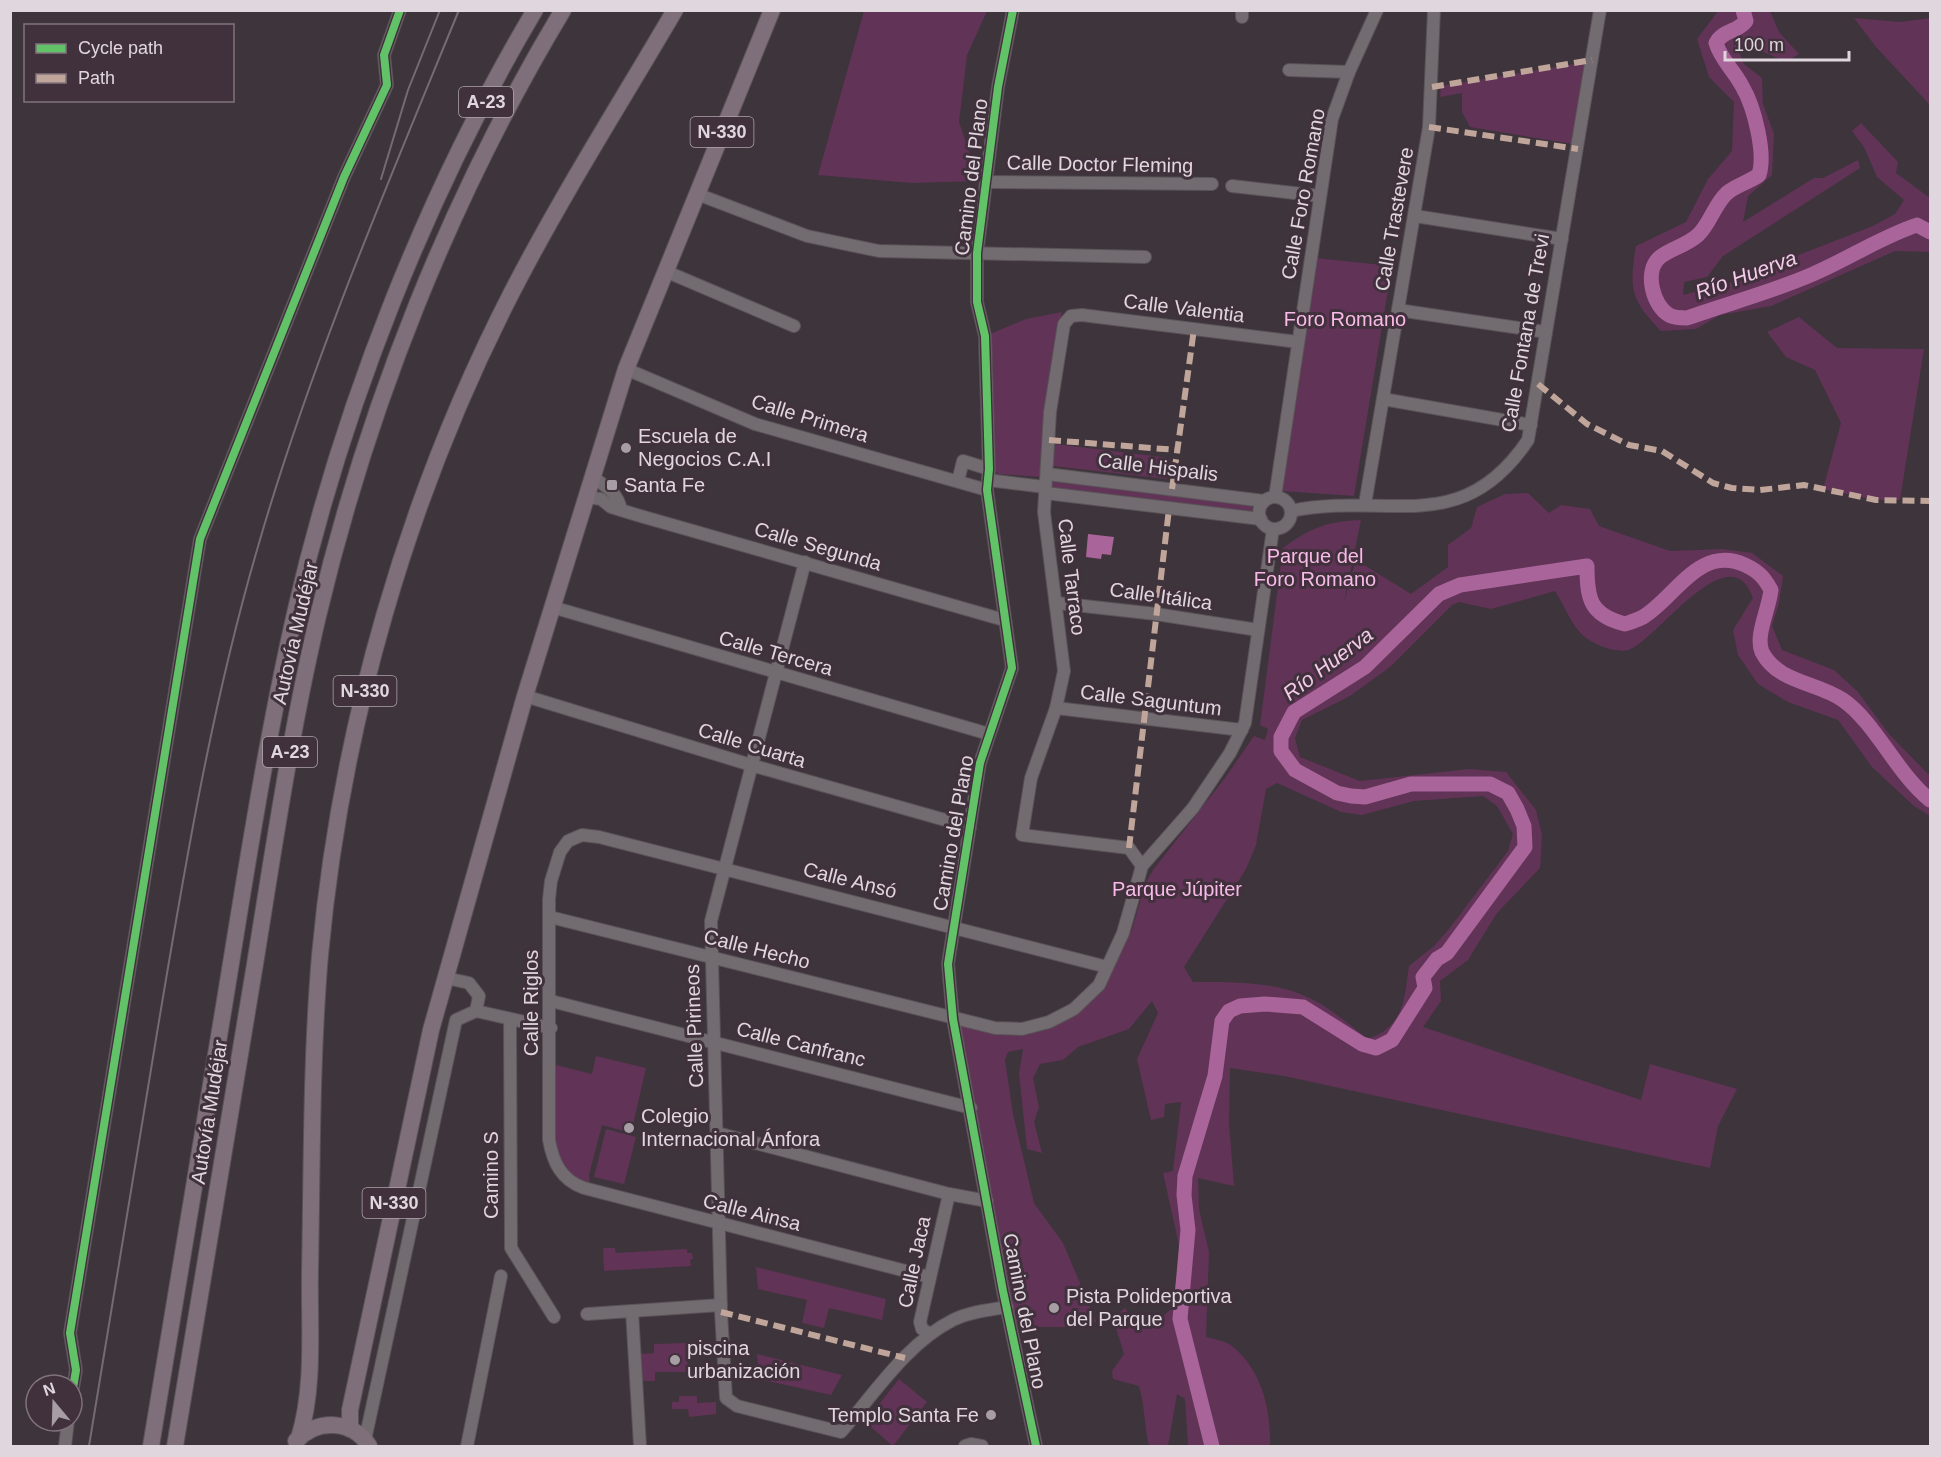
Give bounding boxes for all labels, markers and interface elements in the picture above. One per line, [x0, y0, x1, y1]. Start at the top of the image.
legend [24, 24, 234, 102]
scale bar [1725, 24, 1850, 62]
text: 100 m [1734, 35, 1784, 55]
text: Cycle path [78, 38, 163, 58]
text: Path [78, 68, 115, 88]
road number: A-23 [459, 87, 513, 117]
street label: Camino del Plano [950, 97, 992, 257]
street label: Calle Foro Romano [1277, 107, 1329, 281]
road number: N-330 [690, 117, 754, 147]
street label: Calle Trastevere [1371, 145, 1417, 293]
street label: Calle Doctor Fleming [1006, 151, 1194, 177]
street label: Calle Fontana de Trevi [1497, 232, 1553, 434]
water label: Río Huerva [1692, 246, 1800, 304]
street label: Calle Valentia [1122, 290, 1247, 326]
park label: Foro Romano [1284, 308, 1406, 330]
street label: Calle Primera [749, 390, 872, 446]
place label: Escuela de Negocios C.A.I [638, 425, 771, 470]
marker: Escuela de Negocios C.A.I [619, 441, 633, 455]
street label: Calle Hispalis [1097, 449, 1219, 485]
place label: Santa Fe [624, 474, 705, 496]
marker: Santa Fe [605, 478, 619, 492]
street label: Calle Segunda [752, 517, 885, 575]
street label: Calle Tarraco [1054, 517, 1090, 637]
park label: Parque del Foro Romano [1254, 545, 1376, 590]
street label: Autovía Mudéjar [268, 559, 322, 706]
street label: Calle Itálica [1108, 578, 1215, 614]
water label: Río Huerva [1278, 622, 1377, 705]
street label: Calle Tercera [717, 626, 836, 680]
road number: N-330 [334, 676, 397, 706]
street label: Calle Saguntum [1079, 680, 1223, 720]
street label: Calle Cuarta [696, 718, 809, 772]
road number: A-23 [263, 737, 317, 767]
street label: Camino del Plano [928, 753, 978, 913]
street label: Calle Ansó [801, 858, 899, 902]
park label: Parque Júpiter [1112, 878, 1242, 900]
street label: Calle Hecho [701, 925, 813, 973]
street label: Calle Riglos [520, 950, 542, 1056]
street label: Calle Pirineos [681, 964, 707, 1088]
street label: Calle Canfranc [734, 1017, 868, 1071]
street label: Autovía Mudéjar [187, 1038, 231, 1186]
place label: Colegio Internacional Ánfora [641, 1105, 821, 1150]
marker: Colegio Internacional Ánfora [622, 1121, 636, 1135]
street label: Camino S [480, 1131, 502, 1219]
road number: N-330 [362, 1188, 426, 1218]
street label: Calle Ainsa [701, 1189, 804, 1235]
street label: Calle Jaca [894, 1213, 935, 1310]
street label: Camino del Plano [999, 1231, 1051, 1391]
place label: Pista Polideportiva del Parque [1066, 1285, 1233, 1330]
marker: Pista Polideportiva del Parque [1047, 1301, 1061, 1315]
place label: piscina urbanización [687, 1337, 800, 1382]
marker: piscina urbanización [668, 1353, 682, 1367]
north arrow [24, 1373, 84, 1433]
text: N [41, 1379, 58, 1399]
place label: Templo Santa Fe [828, 1404, 979, 1426]
marker: Templo Santa Fe [984, 1408, 998, 1422]

